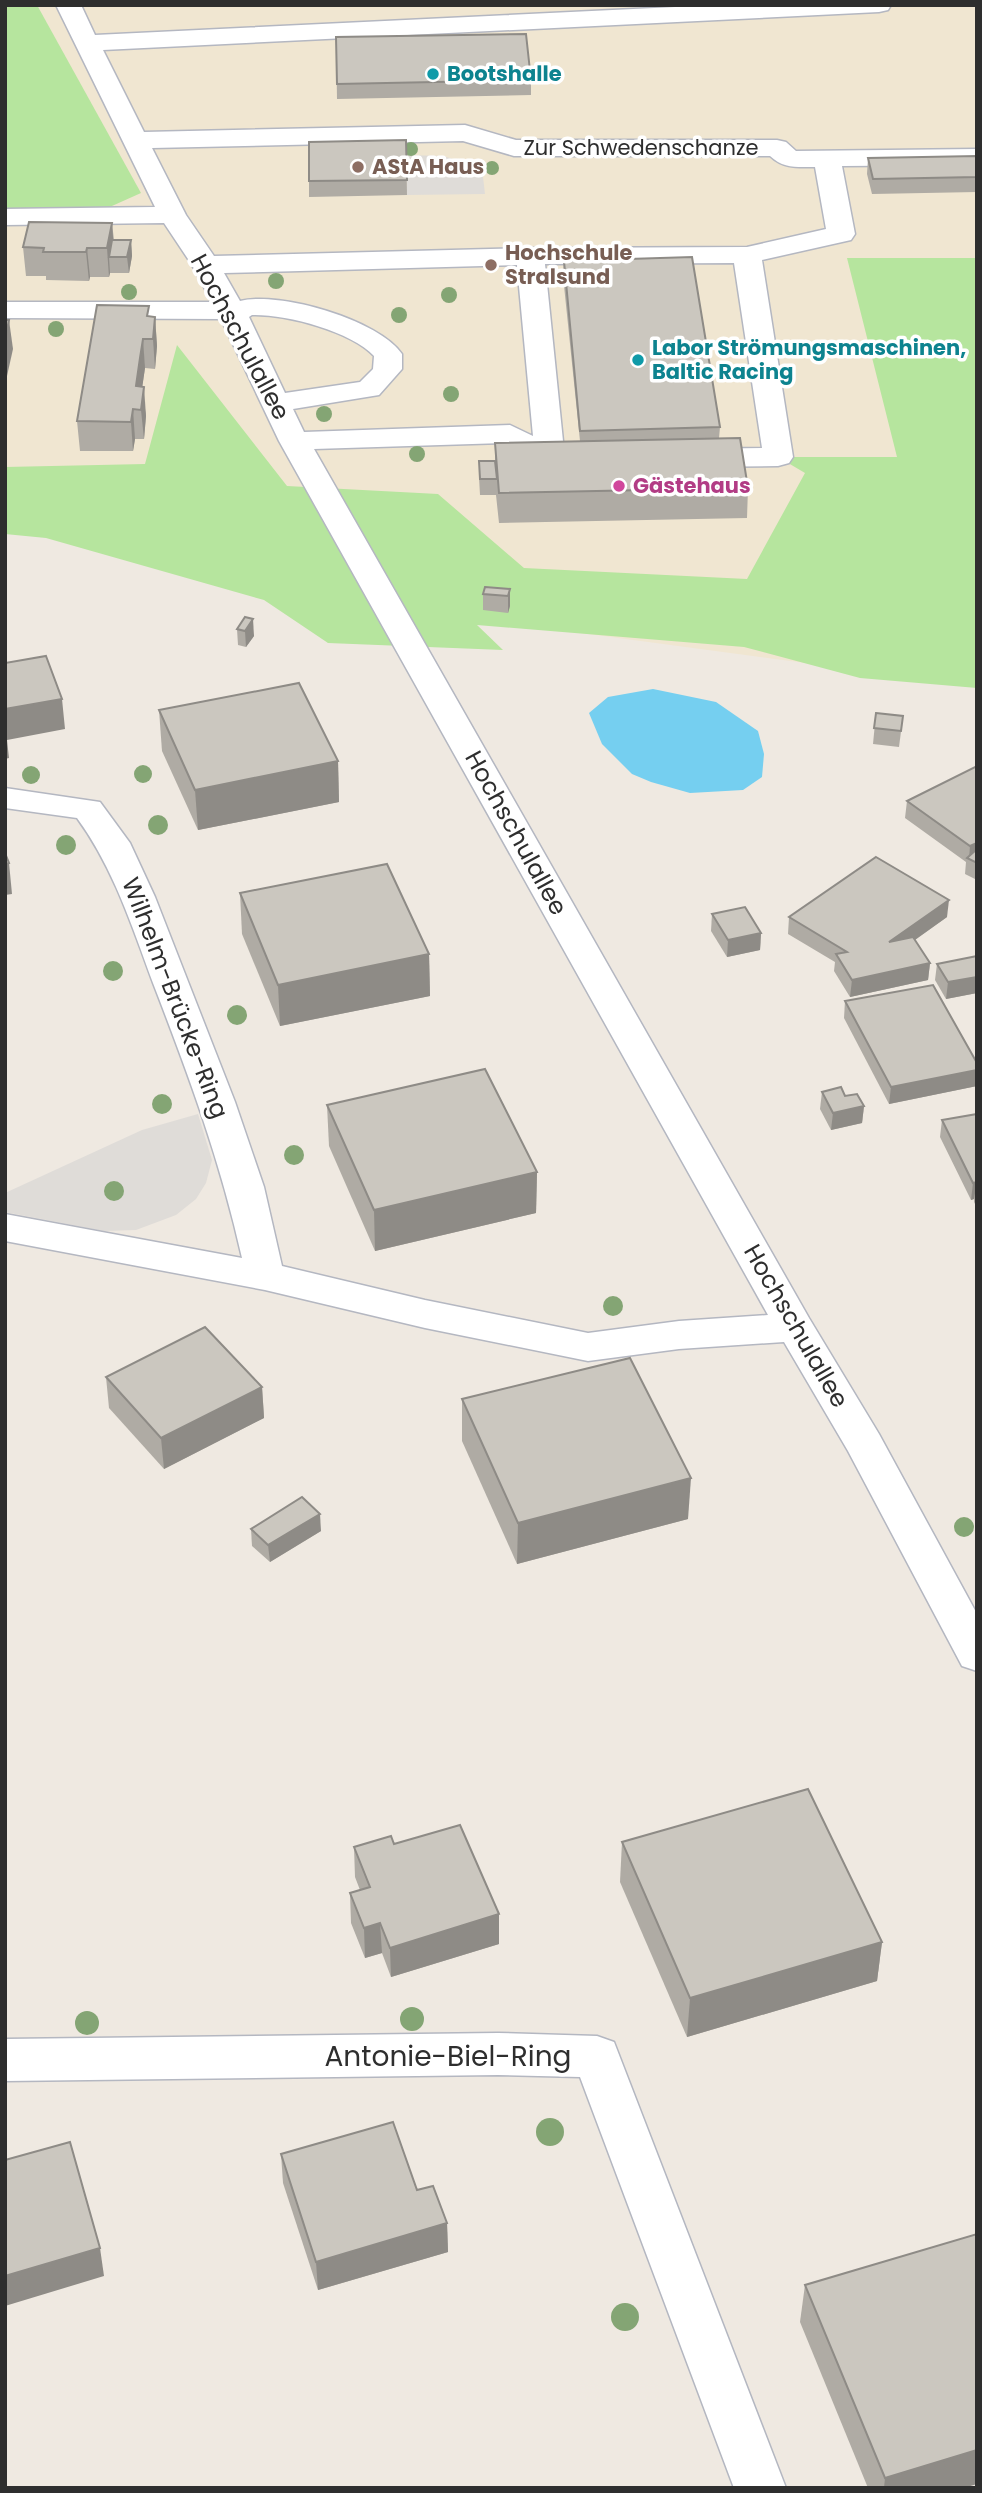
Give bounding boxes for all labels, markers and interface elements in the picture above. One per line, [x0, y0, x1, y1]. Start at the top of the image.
place label: Bootshalle [447, 59, 562, 88]
marker: Bootshalle [425, 66, 441, 82]
street label: Zur Schwedenschanze [523, 133, 759, 162]
place label: AStA Haus [372, 152, 484, 181]
marker: AStA Haus [350, 159, 366, 175]
place label: Hochschule Stralsund [505, 238, 633, 291]
street label: Hochschulallee [183, 248, 298, 425]
marker: Hochschule Stralsund [483, 257, 499, 273]
place label: Labor Strömungsmaschinen, Baltic Racing [652, 333, 966, 386]
marker: Labor Strömungsmaschinen, Baltic Racing [630, 352, 646, 368]
place label: Gästehaus [633, 471, 751, 500]
marker: Gästehaus [611, 478, 627, 494]
street label: Hochschulallee [458, 745, 575, 921]
street label: Wilhelm-Brücke-Ring [114, 873, 237, 1123]
street label: Hochschulallee [736, 1238, 857, 1413]
street label: Antonie-Biel-Ring [325, 2037, 572, 2076]

